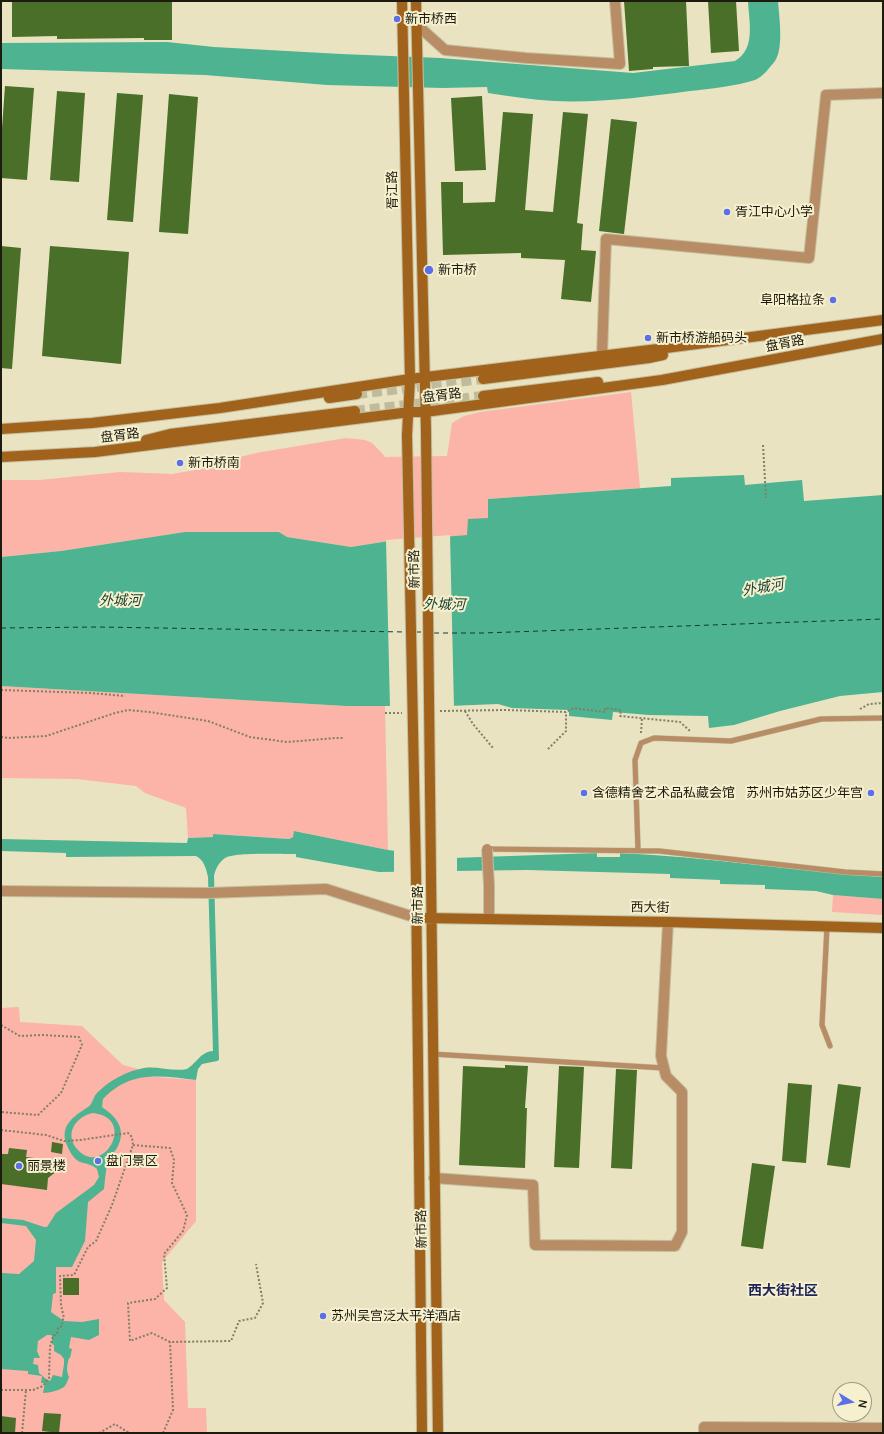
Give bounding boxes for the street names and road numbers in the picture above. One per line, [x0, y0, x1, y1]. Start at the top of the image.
street label: 胥江路 [385, 170, 401, 210]
street label: 盘胥路 [764, 333, 806, 355]
street label: 盘胥路 [422, 386, 462, 406]
street label: 盘胥路 [100, 426, 140, 446]
street label: 新市路 [407, 549, 423, 589]
street label: 新市路 [410, 886, 426, 924]
street label: 西大街 [630, 900, 670, 916]
street label: 新市路 [414, 1209, 430, 1249]

